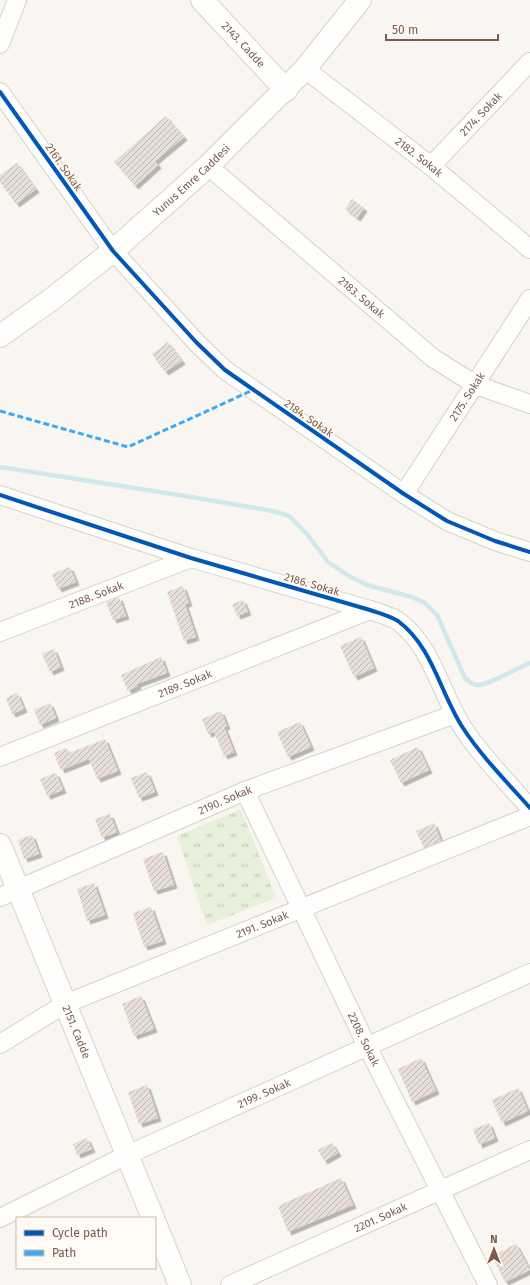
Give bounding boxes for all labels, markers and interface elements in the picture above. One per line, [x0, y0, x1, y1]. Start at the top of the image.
scale bar [386, 16, 498, 42]
street label: 2143. Cadde [219, 19, 268, 71]
text: 50 m [392, 23, 418, 37]
street label: 2174. Sokak [457, 89, 505, 139]
street label: 2182. Sokak [392, 135, 445, 180]
street label: 2161. Sokak [42, 141, 85, 194]
street label: Yunus Emre Caddesi [150, 142, 233, 219]
street label: 2183. Sokak [336, 274, 387, 321]
street label: 2175. Sokak [447, 370, 488, 424]
street label: 2184. Sokak [282, 397, 336, 440]
street label: 2186. Sokak [283, 570, 341, 599]
street label: 2188. Sokak [67, 579, 126, 612]
street label: 2189. Sokak [156, 667, 214, 700]
street label: 2190. Sokak [196, 783, 254, 817]
street label: 2191. Sokak [234, 908, 291, 941]
street label: 2151. Cadde [59, 1004, 93, 1061]
street label: 2208. Sokak [345, 1010, 382, 1069]
street label: 2199. Sokak [236, 1076, 293, 1111]
street label: 2201. Sokak [352, 1200, 409, 1235]
legend [16, 1217, 156, 1269]
text: Cycle path [52, 1226, 108, 1240]
north arrow [474, 1229, 514, 1269]
text: N [490, 1233, 498, 1246]
text: Path [52, 1246, 76, 1260]

